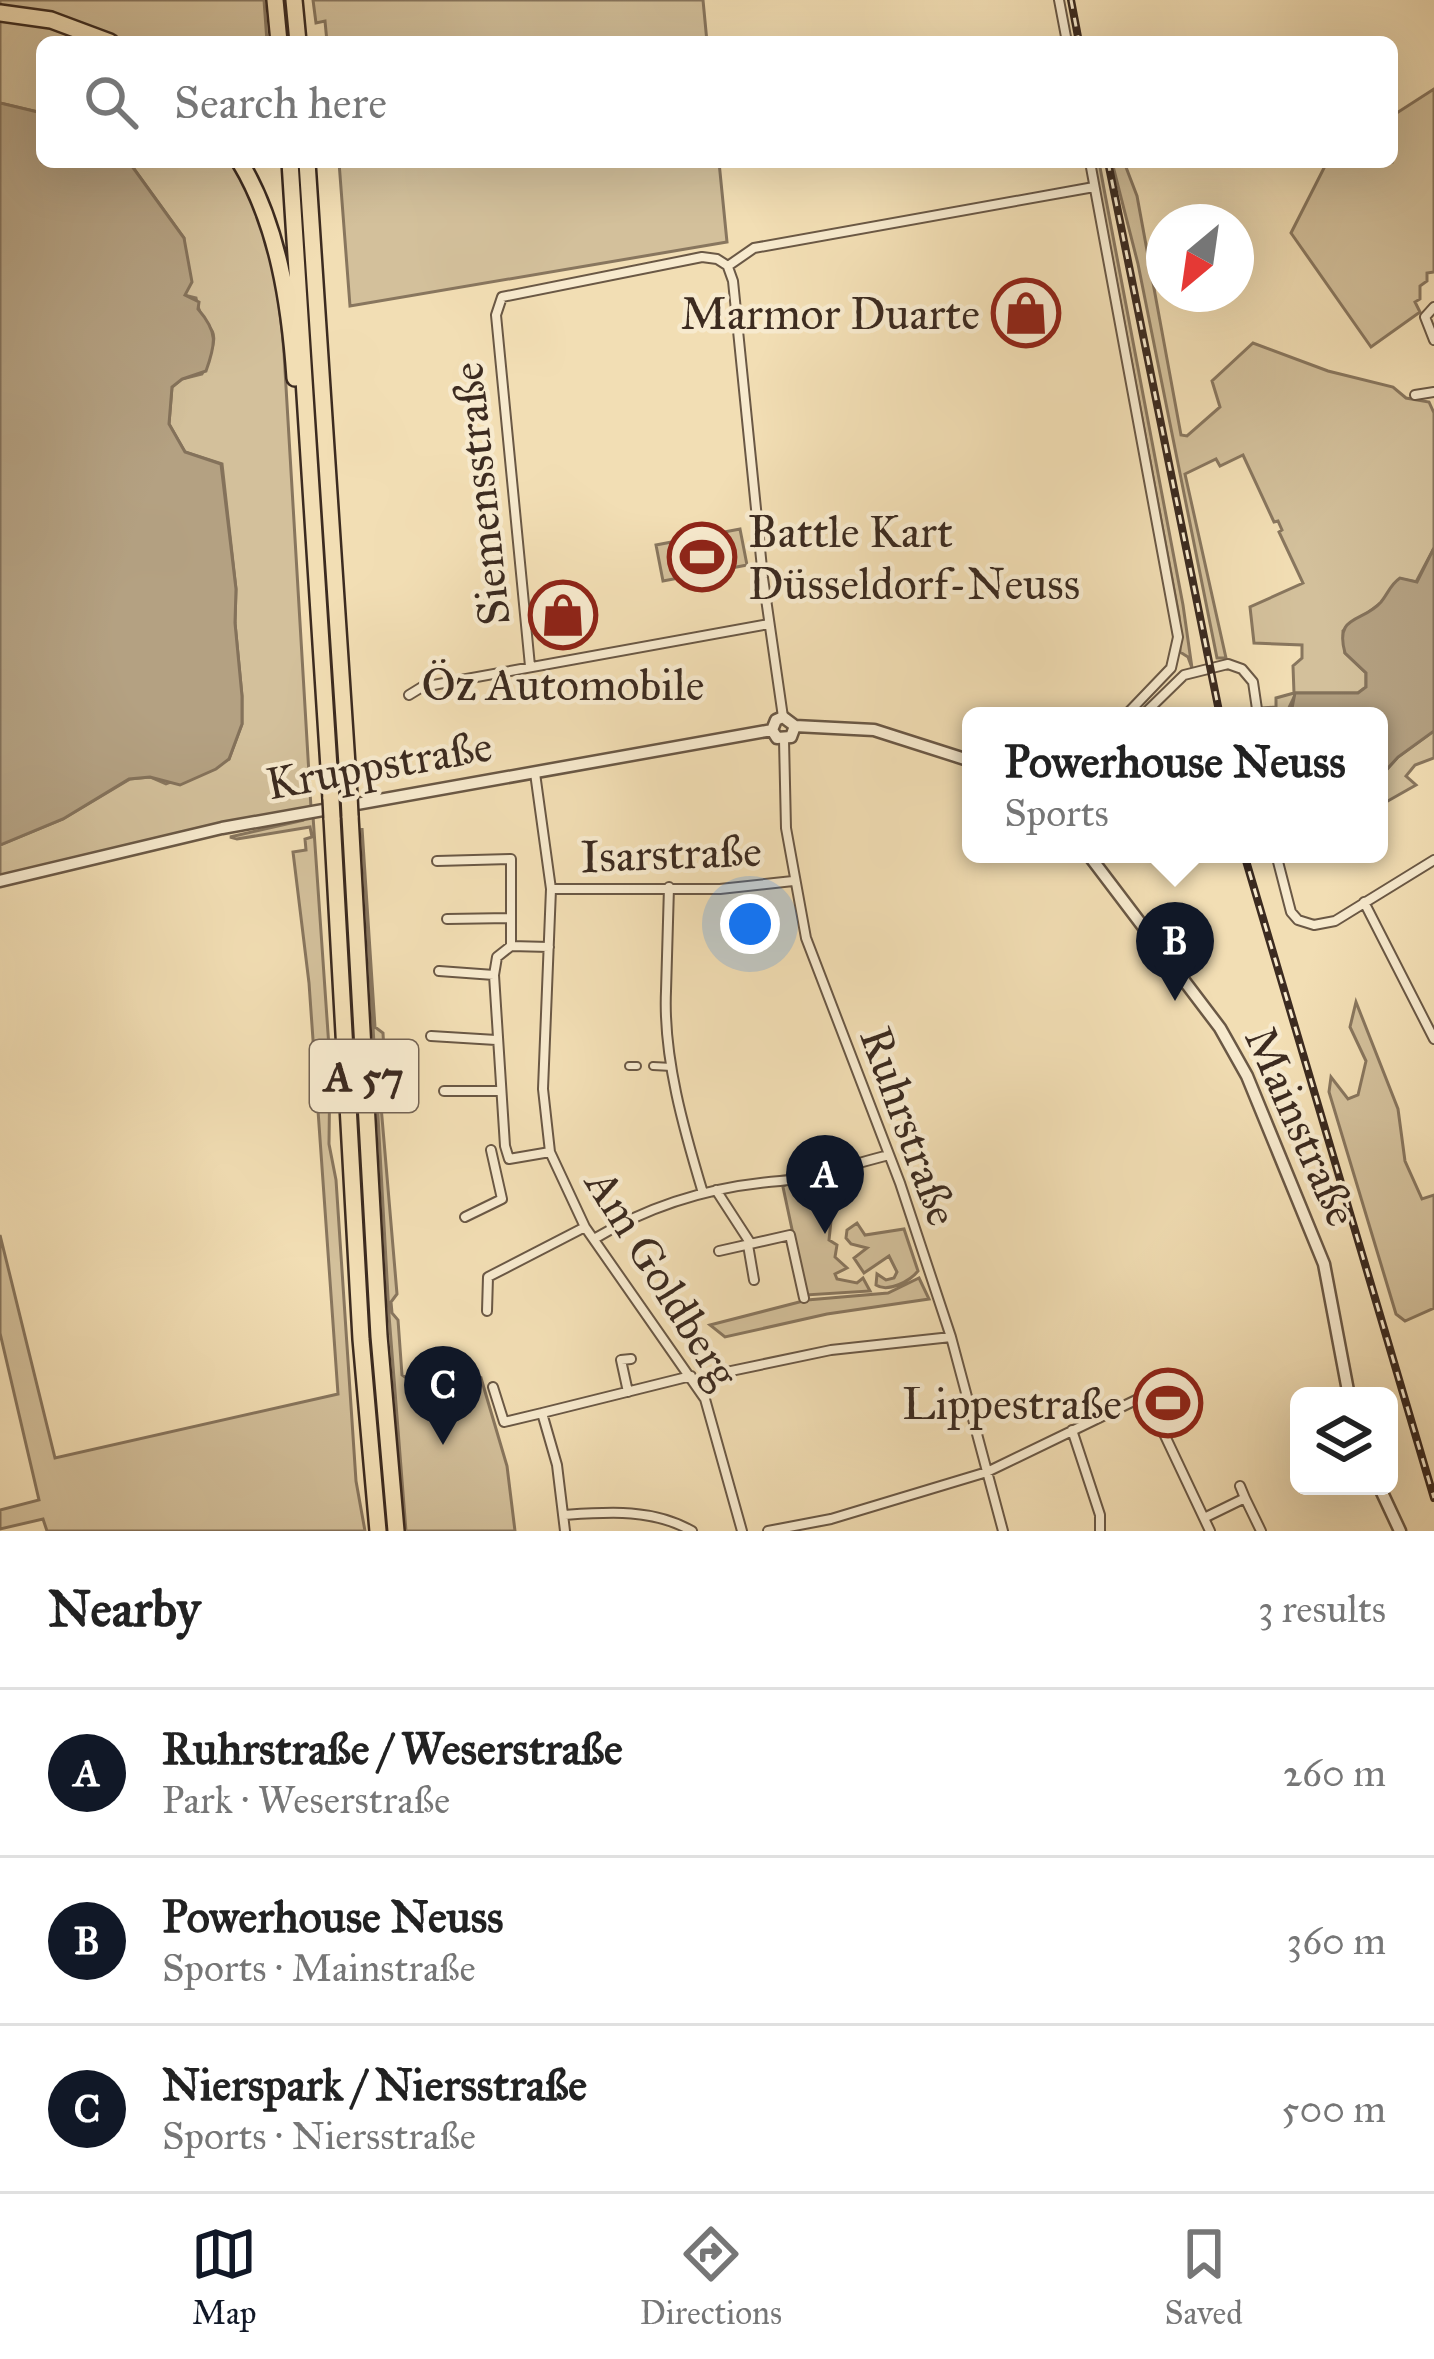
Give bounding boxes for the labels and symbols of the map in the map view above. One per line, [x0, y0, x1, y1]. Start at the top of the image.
north arrow [1146, 204, 1254, 312]
shop icon: Marmor Duarte [991, 278, 1061, 348]
place label: Marmor Duarte [681, 286, 980, 341]
street label: Siemensstraße [439, 360, 522, 628]
place label: Battle Kart Düsseldorf-Neuss [748, 504, 1080, 611]
sports icon: Battle Kart Düsseldorf-Neuss [667, 522, 737, 592]
shop icon: Öz Automobile [528, 580, 598, 650]
place label: Öz Automobile [422, 657, 704, 712]
street label: Kruppstraße [262, 718, 496, 811]
street label: Isarstraße [579, 823, 763, 884]
your location [720, 894, 780, 954]
pin: B [1136, 902, 1214, 1001]
street label: Mainstraße [1233, 1018, 1370, 1234]
street label: Ruhrstraße [848, 1019, 971, 1233]
road number: A 57 [310, 1040, 418, 1112]
pin: A [786, 1135, 864, 1234]
street label: Am Goldberg [573, 1157, 752, 1398]
pin: C [404, 1346, 482, 1445]
sports icon: Lippestraße [1133, 1368, 1203, 1438]
place label: Lippestraße [902, 1376, 1122, 1431]

